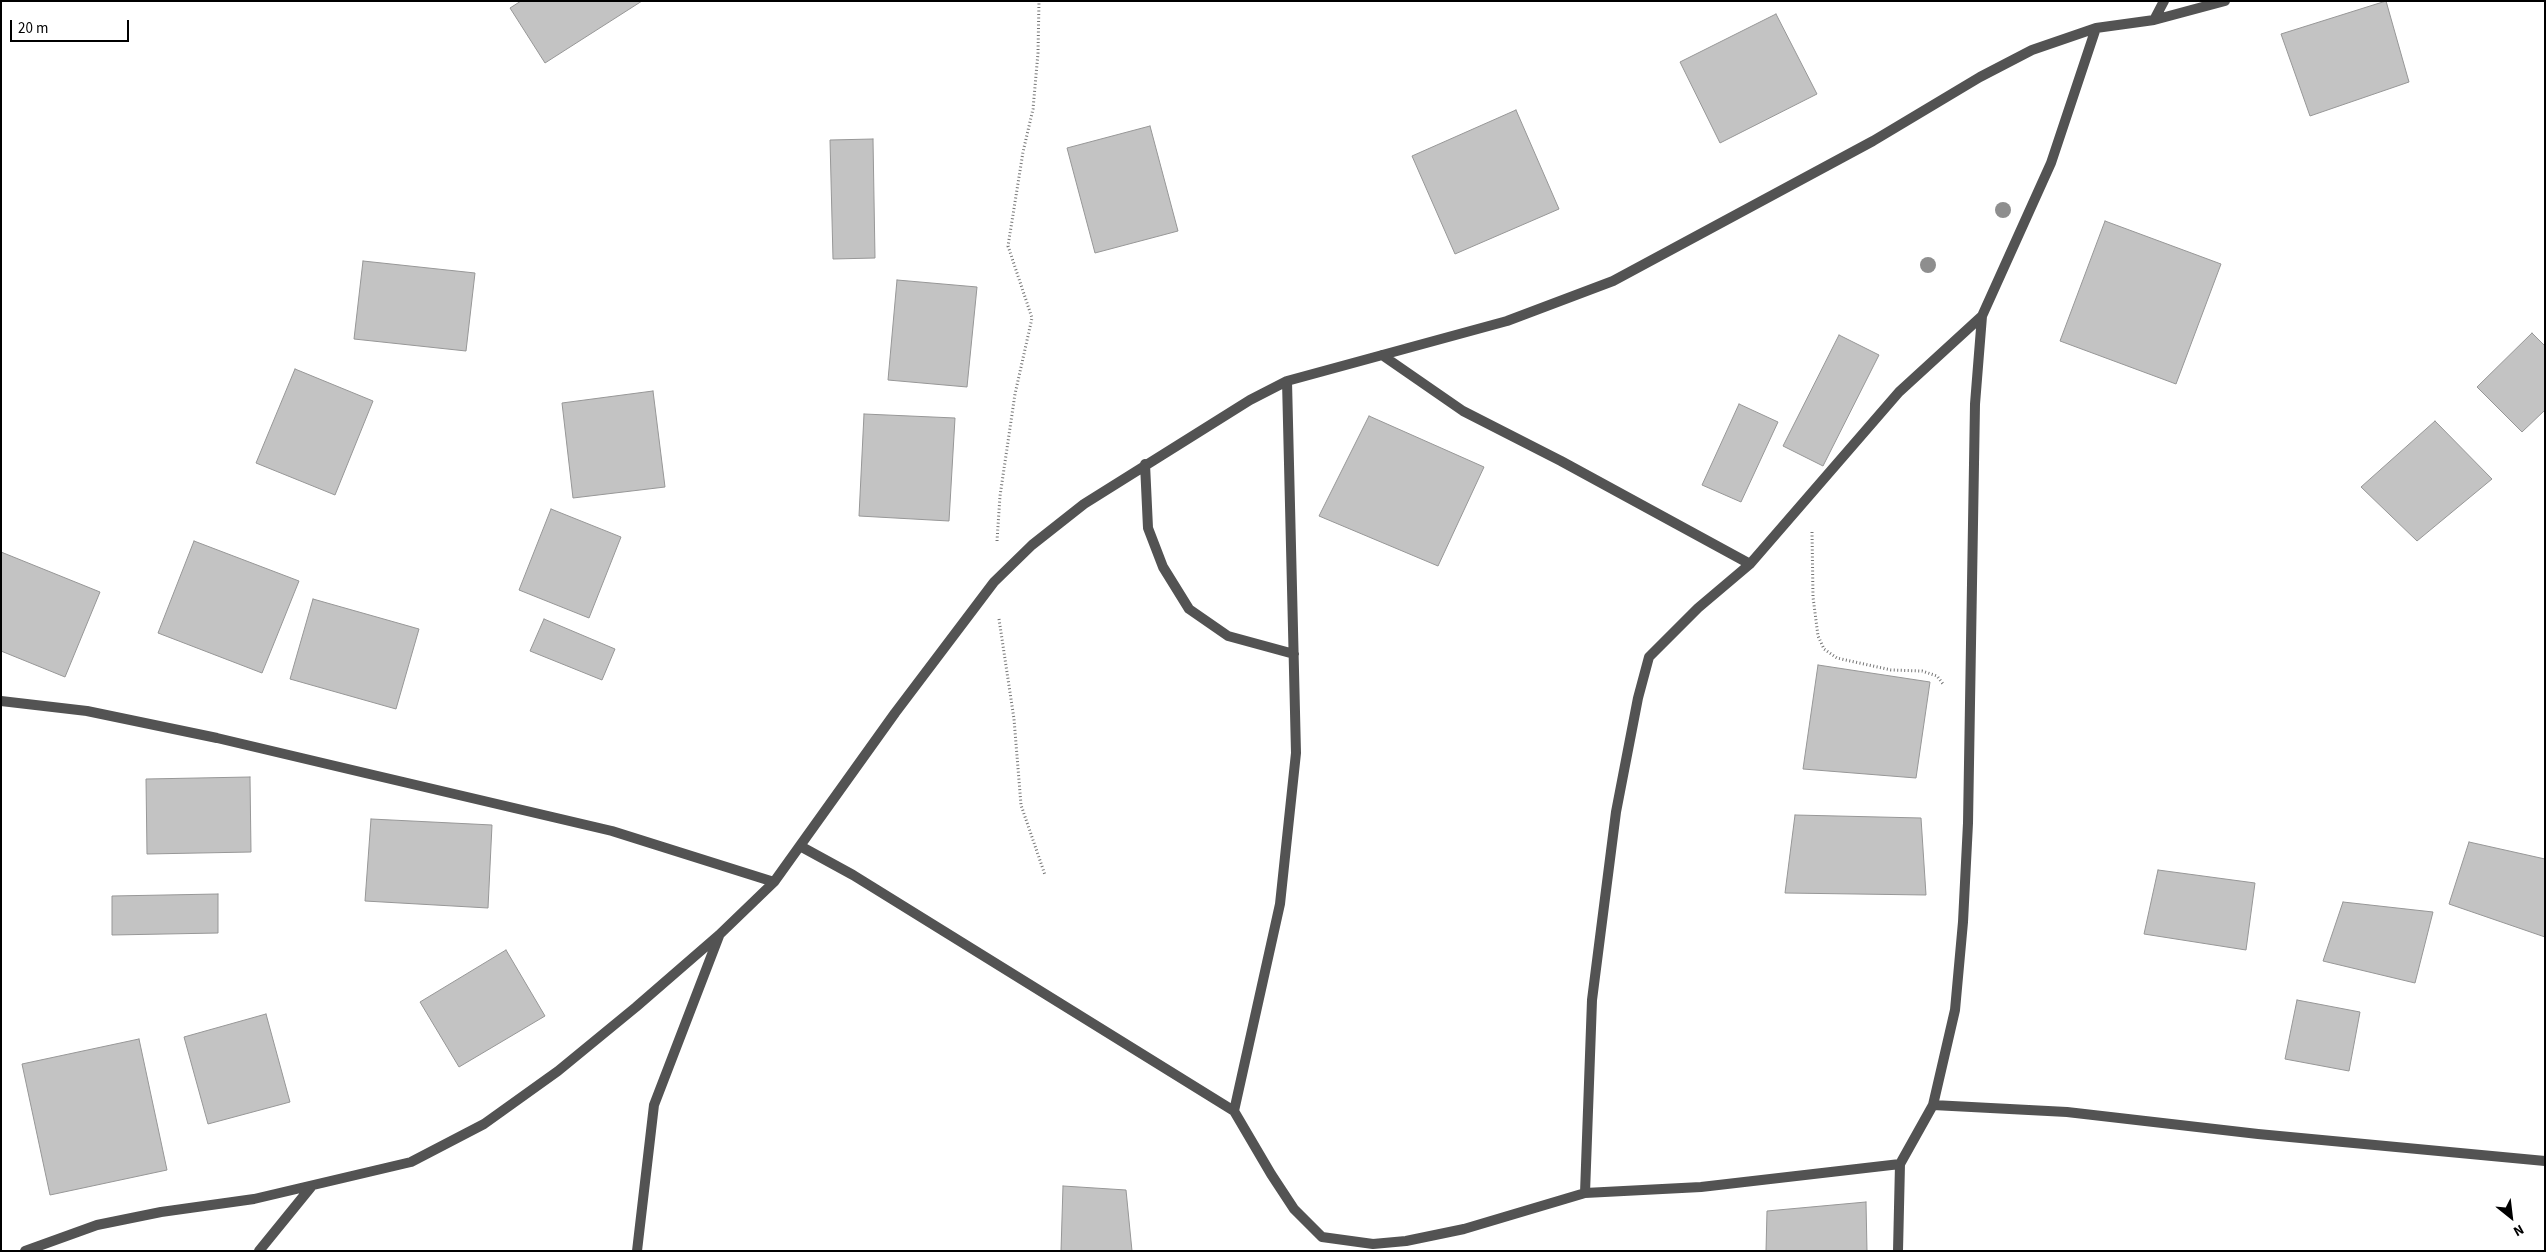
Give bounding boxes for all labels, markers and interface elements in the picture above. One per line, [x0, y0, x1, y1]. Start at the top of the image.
scale bar [12, 10, 131, 42]
text: 20 m [18, 18, 48, 39]
north arrow [2486, 1192, 2536, 1242]
text: N [2509, 1219, 2527, 1241]

